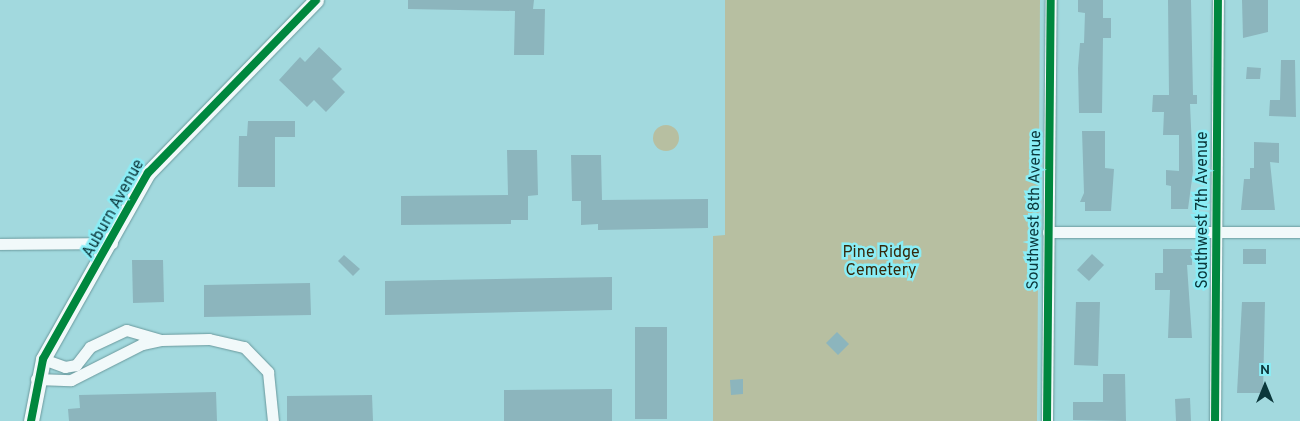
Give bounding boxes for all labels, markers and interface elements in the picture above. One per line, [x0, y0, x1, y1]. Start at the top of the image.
street label: Southwest 8th Avenue [1024, 130, 1046, 290]
street label: Southwest 7th Avenue [1193, 131, 1213, 289]
street label: Auburn Avenue [79, 156, 149, 262]
park label: Pine Ridge Cemetery [843, 243, 919, 281]
north arrow [1240, 361, 1290, 411]
text: N [1260, 362, 1270, 379]

